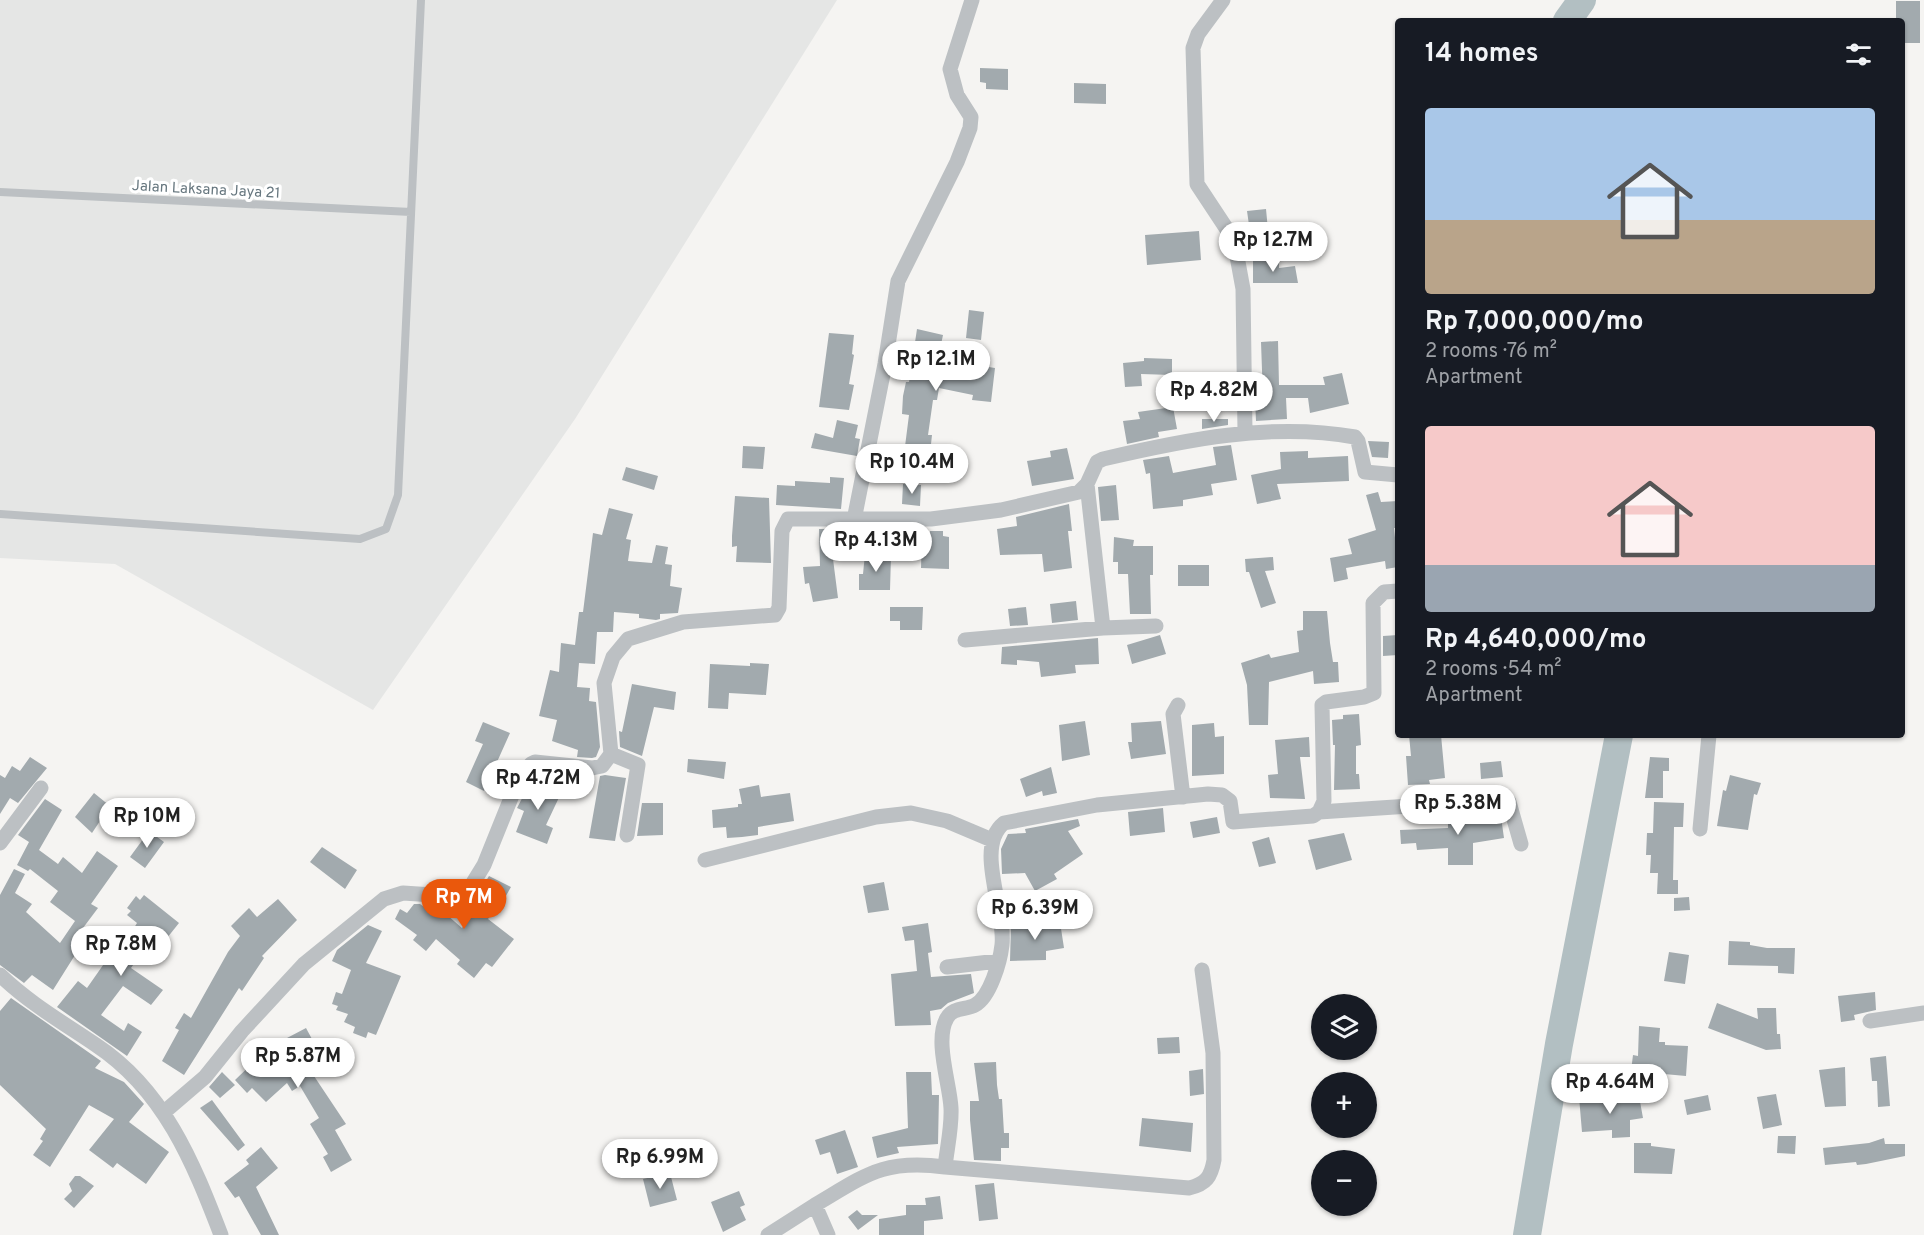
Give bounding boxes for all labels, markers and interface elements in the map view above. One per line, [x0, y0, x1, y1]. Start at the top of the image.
text: 14 homes [1425, 38, 1539, 71]
icon: filters [1842, 38, 1875, 71]
icon: home [1596, 147, 1704, 255]
street label: Jalan Laksana Jaya 21 [131, 177, 281, 204]
pin: Rp 12.7M [1211, 222, 1335, 273]
text: Rp 12.7M [1233, 228, 1313, 254]
text: Rp 7,000,000/mo [1425, 306, 1643, 339]
text: 2 rooms · 76 m² [1425, 339, 1557, 365]
pin: Rp 12.1M [874, 341, 998, 392]
text: Rp 12.1M [896, 347, 976, 373]
text: Apartment [1425, 365, 1523, 391]
pin: Rp 4.82M [1152, 372, 1276, 423]
text: Rp 4.82M [1170, 378, 1258, 404]
pin: Rp 10.4M [850, 444, 974, 495]
text: Rp 10.4M [869, 450, 955, 476]
icon: home [1596, 465, 1704, 573]
pin: Rp 4.13M [814, 522, 938, 573]
text: Rp 4.13M [834, 528, 918, 554]
text: Rp 4,640,000/mo [1425, 624, 1647, 657]
text: 2 rooms · 54 m² [1425, 657, 1562, 683]
text: Apartment [1425, 683, 1523, 709]
pin: Rp 4.72M [476, 760, 600, 811]
text: Rp 4.72M [495, 766, 581, 792]
pin: Rp 5.38M [1396, 785, 1520, 836]
text: Rp 5.38M [1414, 791, 1502, 817]
pin: Rp 10M [98, 798, 196, 849]
text: Rp 10M [113, 804, 181, 830]
pin: Rp 7M [422, 879, 506, 930]
text: Rp 7M [435, 885, 493, 911]
pin: Rp 6.39M [973, 890, 1097, 941]
text: Rp 6.39M [991, 896, 1079, 922]
pin: Rp 7.8M [66, 926, 176, 977]
text: Rp 7.8M [85, 932, 157, 958]
map controls [1311, 994, 1377, 1216]
button: layers [1311, 994, 1377, 1060]
pin: Rp 5.87M [236, 1038, 360, 1089]
text: Rp 5.87M [255, 1044, 341, 1070]
pin: Rp 4.64M [1548, 1064, 1672, 1115]
text: Rp 4.64M [1565, 1070, 1655, 1096]
button: + [1311, 1072, 1377, 1138]
pin: Rp 6.99M [598, 1139, 722, 1190]
text: Rp 6.99M [616, 1145, 704, 1171]
button: − [1311, 1150, 1377, 1216]

